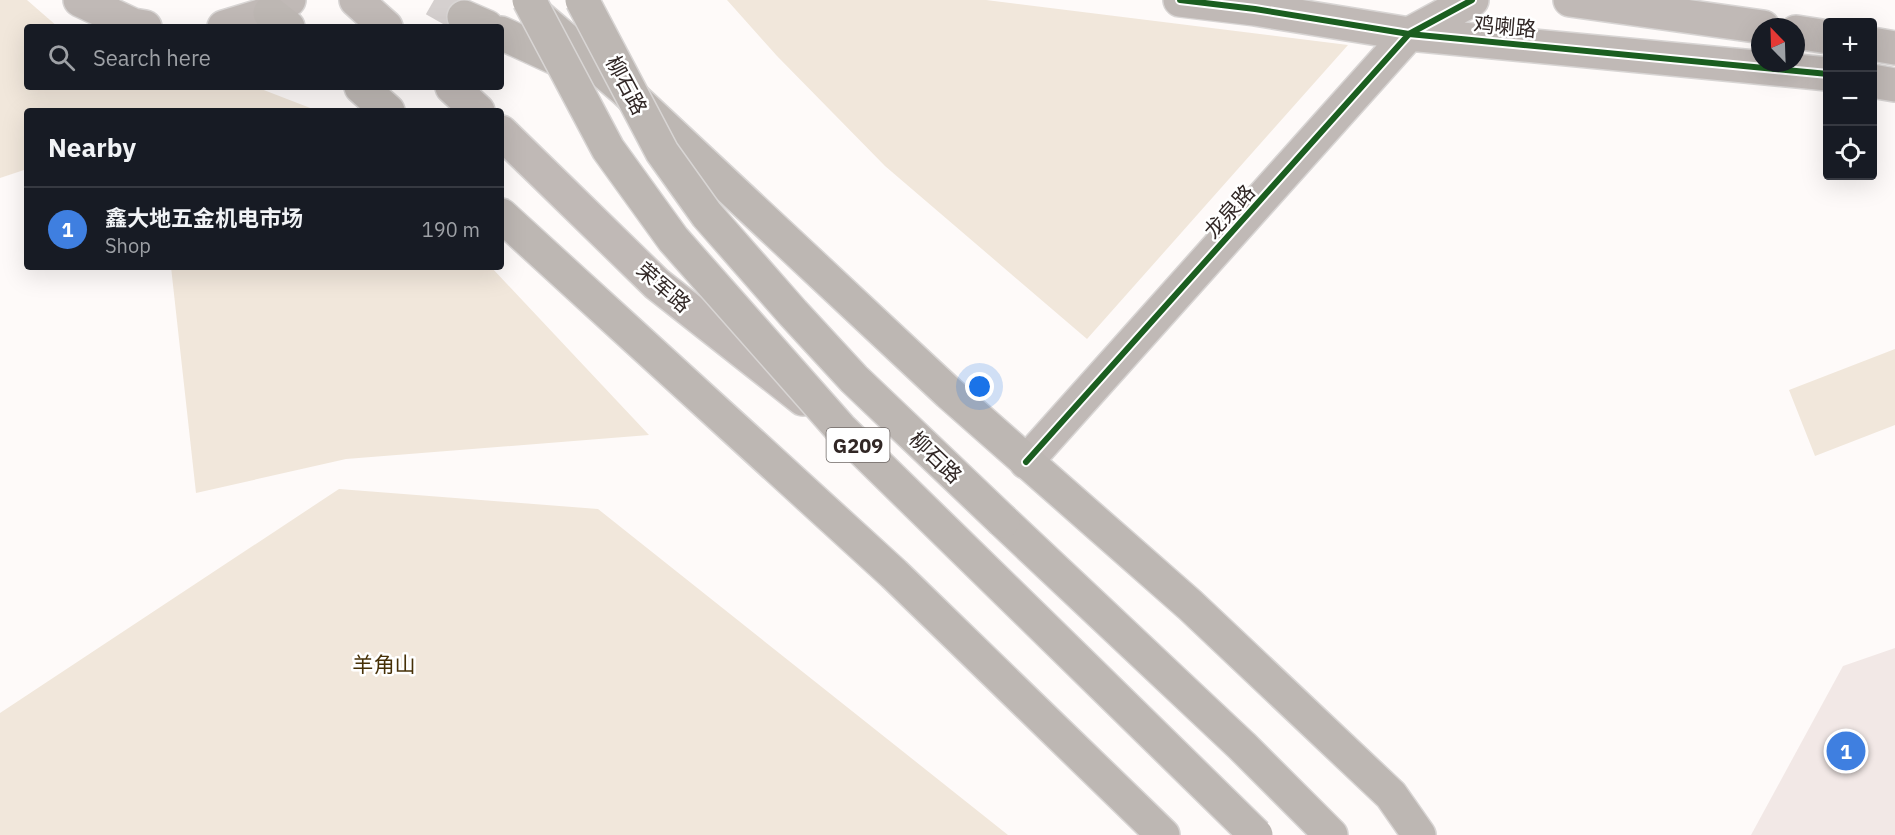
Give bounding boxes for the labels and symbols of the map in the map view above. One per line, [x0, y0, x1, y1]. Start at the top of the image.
street label: 鸡喇路 [1472, 9, 1538, 43]
north arrow [1751, 18, 1805, 72]
street label: 柳石路 [600, 51, 654, 119]
street label: 龙泉路 [1198, 178, 1260, 244]
street label: 荣军路 [631, 256, 697, 318]
your location [965, 372, 994, 401]
street label: 柳石路 [904, 425, 968, 489]
road number: G209 [826, 428, 890, 462]
park label: 羊角山 [353, 650, 416, 678]
pin: 1 [1826, 728, 1866, 774]

